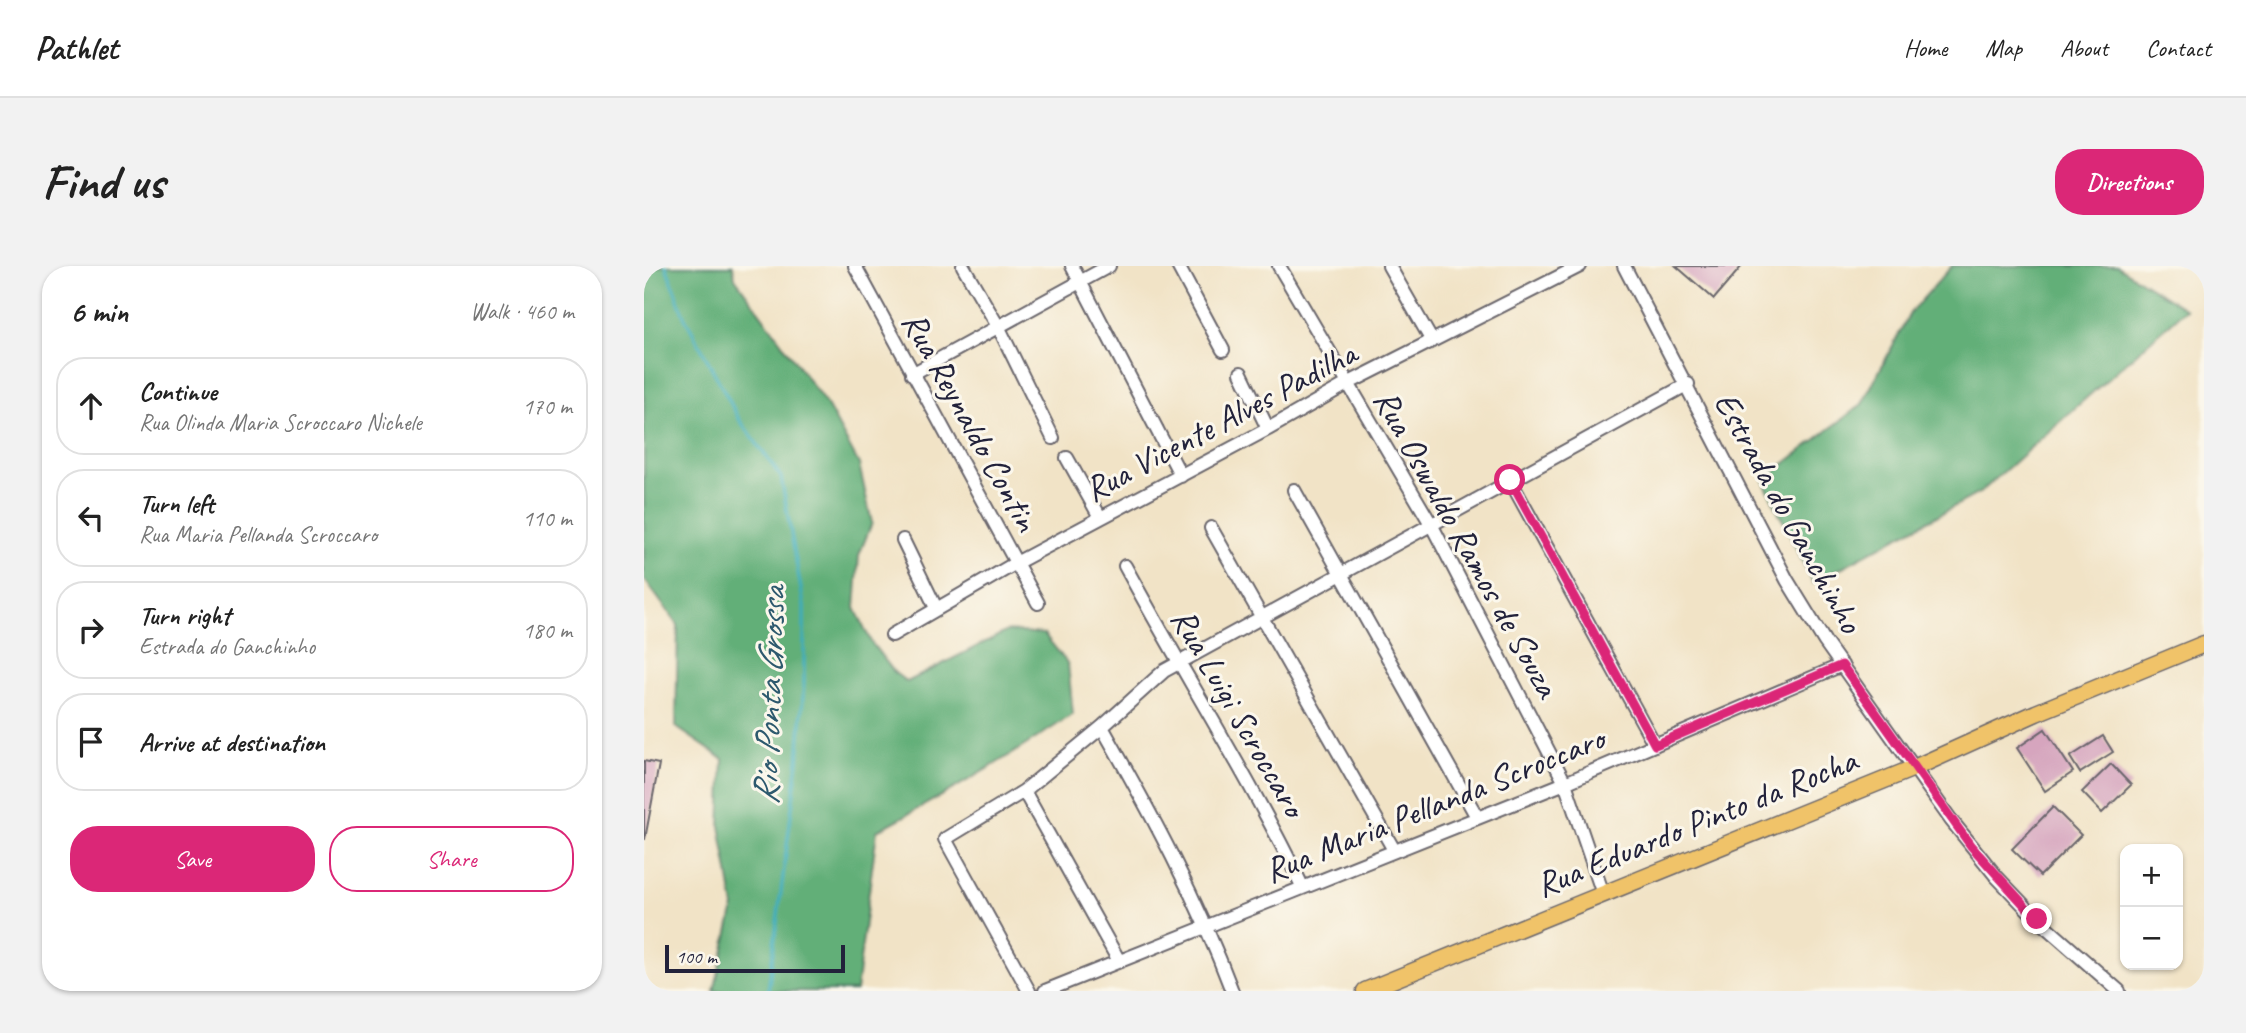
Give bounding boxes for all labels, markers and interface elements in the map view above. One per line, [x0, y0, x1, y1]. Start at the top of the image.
text: Pathlet [35, 27, 118, 69]
text: Home [1904, 33, 1947, 63]
text: Map [1985, 33, 2022, 63]
text: About [2060, 33, 2108, 63]
text: Contact [2146, 33, 2211, 63]
button: Directions [2055, 149, 2204, 215]
text: Find us [42, 151, 164, 213]
text: 6 min [70, 293, 128, 331]
text: Walk · 460 m [470, 297, 574, 326]
street label: Rua Reynaldo Contin [892, 304, 1050, 540]
street label: Rua Vicente Alves Padilha [1077, 330, 1366, 512]
text: Continue [139, 375, 217, 408]
street label: Rua Oswaldo Ramos de Souza [1363, 382, 1571, 707]
street label: Estrada do Ganchinho [1704, 384, 1874, 642]
icon: ahead [72, 387, 110, 425]
text: 170 m [523, 392, 572, 421]
text: Rua Olinda Maria Scroccaro Nichele [139, 408, 422, 437]
route start [1494, 464, 1525, 495]
text: Turn left [139, 487, 214, 520]
icon: left [72, 499, 110, 537]
text: 110 m [523, 504, 572, 533]
text: Rua Maria Pellanda Scroccaro [139, 520, 377, 549]
water label: Rio Ponta Grossa [741, 583, 796, 806]
text: Turn right [139, 599, 230, 632]
street label: Rua Luigi Scroccaro [1161, 600, 1318, 828]
icon: right [72, 611, 110, 649]
text: 180 m [523, 616, 572, 645]
text: Estrada do Ganchinho [139, 632, 315, 661]
street label: Rua Maria Pellanda Scroccaro [1258, 714, 1614, 893]
icon: arrive [72, 723, 110, 761]
text: Arrive at destination [139, 726, 325, 759]
street label: Rua Eduardo Pinto da Rocha [1529, 736, 1866, 907]
button: Save [70, 826, 315, 892]
button: Share [329, 826, 574, 892]
map controls [2120, 844, 2183, 970]
button: + [2120, 844, 2183, 907]
route end [2021, 903, 2052, 934]
button: − [2120, 907, 2183, 970]
scale bar [665, 942, 845, 974]
text: 100 m [676, 945, 717, 969]

